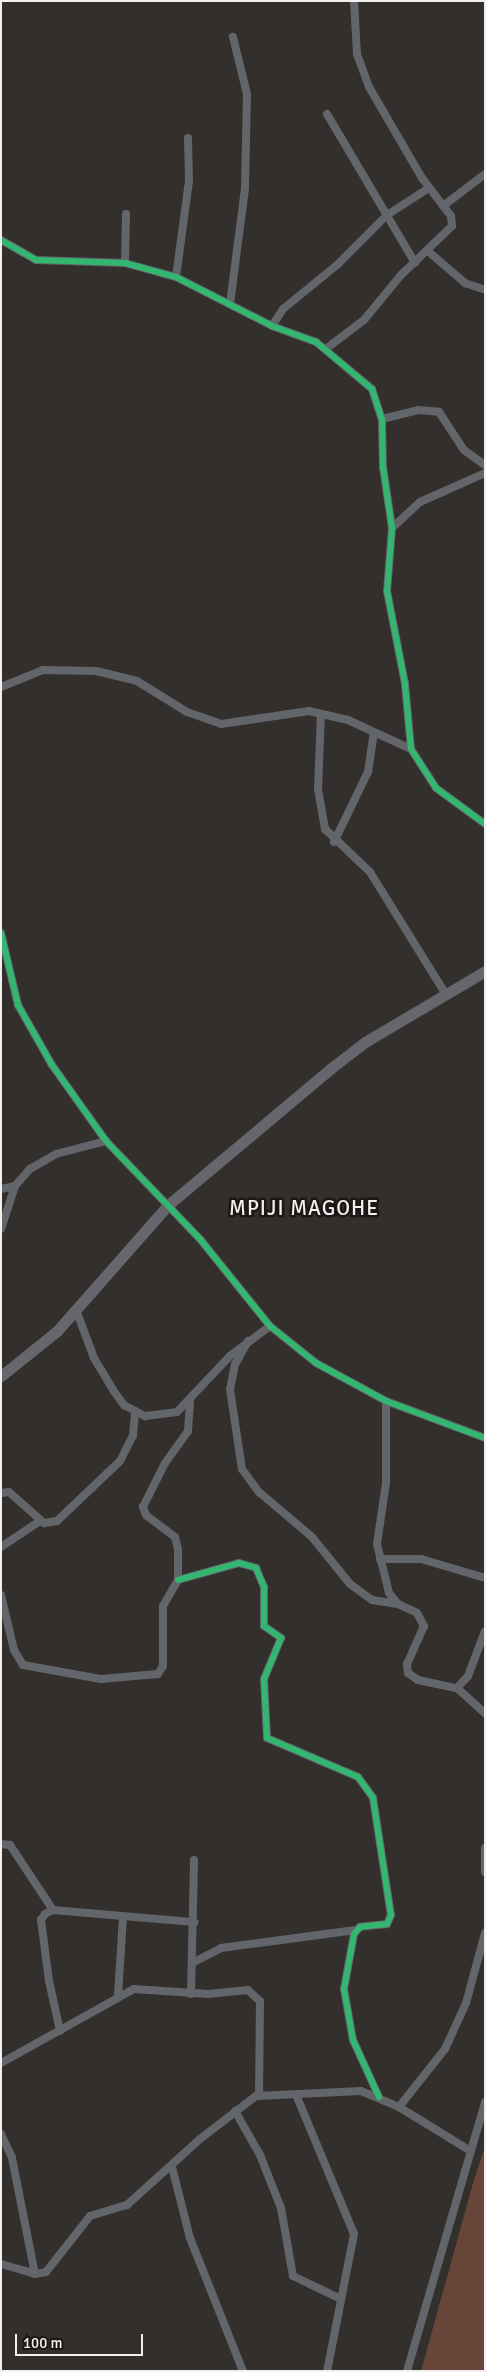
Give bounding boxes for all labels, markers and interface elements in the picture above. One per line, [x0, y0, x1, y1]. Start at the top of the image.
district label: MPIJI MAGOHE [227, 1195, 381, 1221]
scale bar [18, 2324, 145, 2356]
text: 100 m [23, 2334, 63, 2352]

